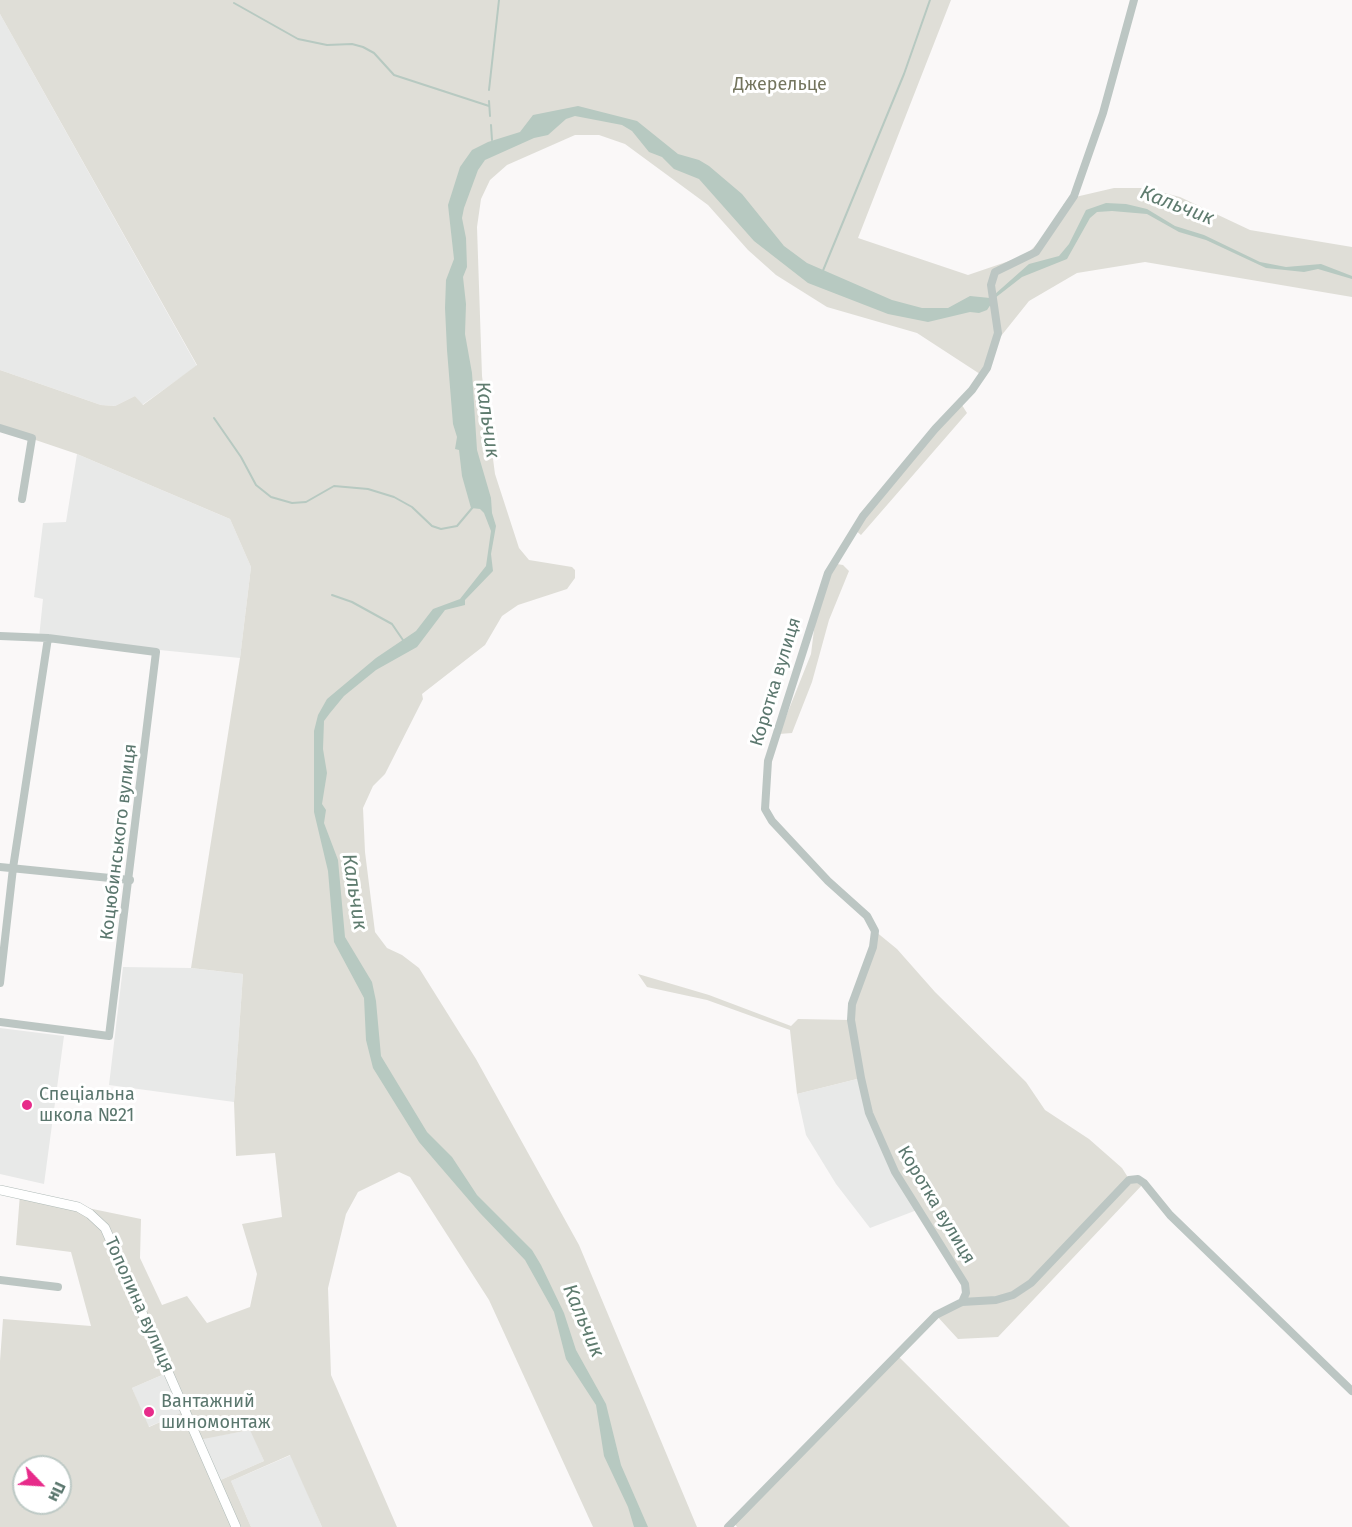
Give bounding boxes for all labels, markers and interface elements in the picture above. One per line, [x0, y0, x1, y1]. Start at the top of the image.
park label: Джерельце [733, 74, 827, 96]
water label: Кальчик [1137, 181, 1217, 231]
water label: Кальчик [470, 380, 504, 460]
street label: Коротка вулиця [746, 615, 806, 749]
street label: Коцюбинського вулиця [96, 743, 142, 941]
water label: Кальчик [336, 852, 372, 932]
place label: Спеціальна школа №21 [39, 1084, 135, 1126]
marker: Спеціальна школа №21 [20, 1098, 34, 1112]
street label: Коротка вулиця [892, 1142, 980, 1268]
street label: Тополина вулиця [99, 1234, 179, 1376]
water label: Кальчик [557, 1281, 609, 1361]
place label: Вантажний шиномонтаж [161, 1391, 271, 1434]
marker: Вантажний шиномонтаж [142, 1405, 156, 1419]
north arrow [12, 1455, 72, 1515]
text: Пн [44, 1479, 70, 1505]

